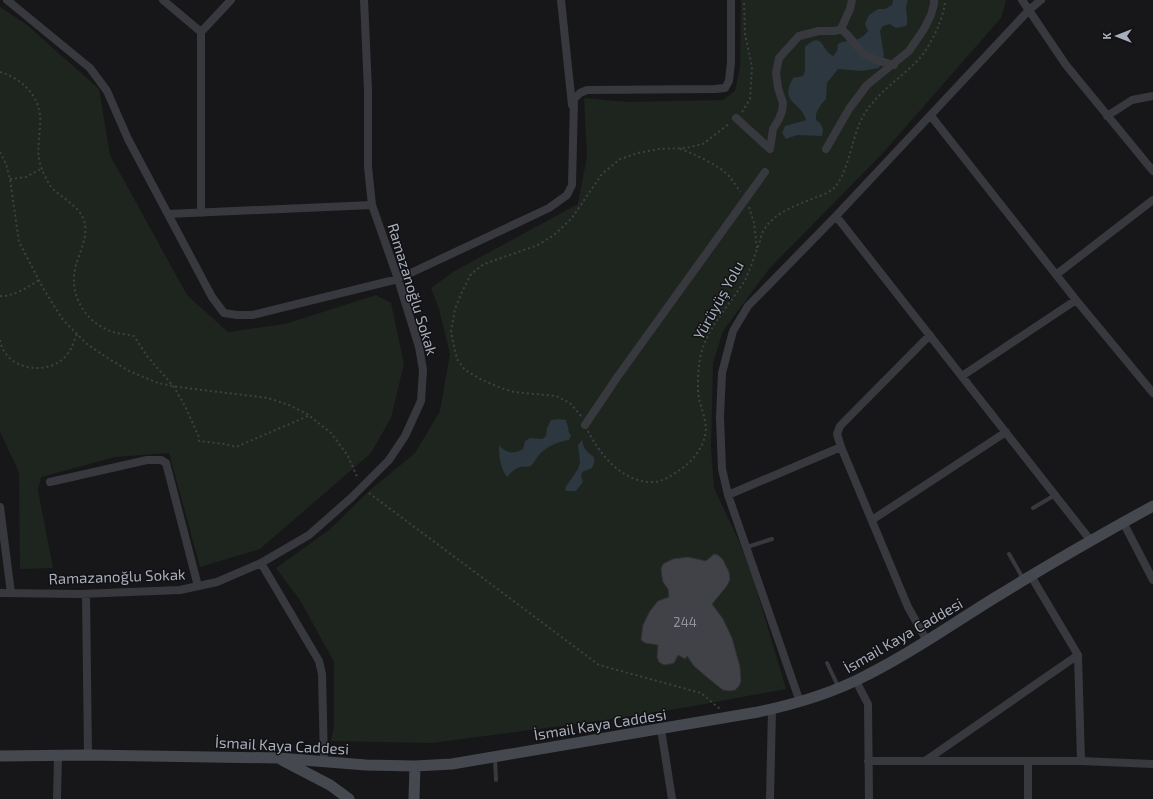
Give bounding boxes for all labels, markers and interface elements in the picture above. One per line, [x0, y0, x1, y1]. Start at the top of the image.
north arrow [1097, 16, 1137, 56]
text: K [1100, 32, 1113, 39]
street label: Ramazanoğlu Sokak [384, 221, 442, 358]
street label: Yürüyüş Yolu [689, 258, 748, 343]
street label: Ramazanoğlu Sokak [48, 565, 186, 587]
street label: İsmail Kaya Caddesi [840, 594, 966, 676]
house number: 244 [673, 614, 697, 630]
street label: İsmail Kaya Caddesi [532, 705, 668, 743]
street label: İsmail Kaya Caddesi [215, 733, 349, 757]

